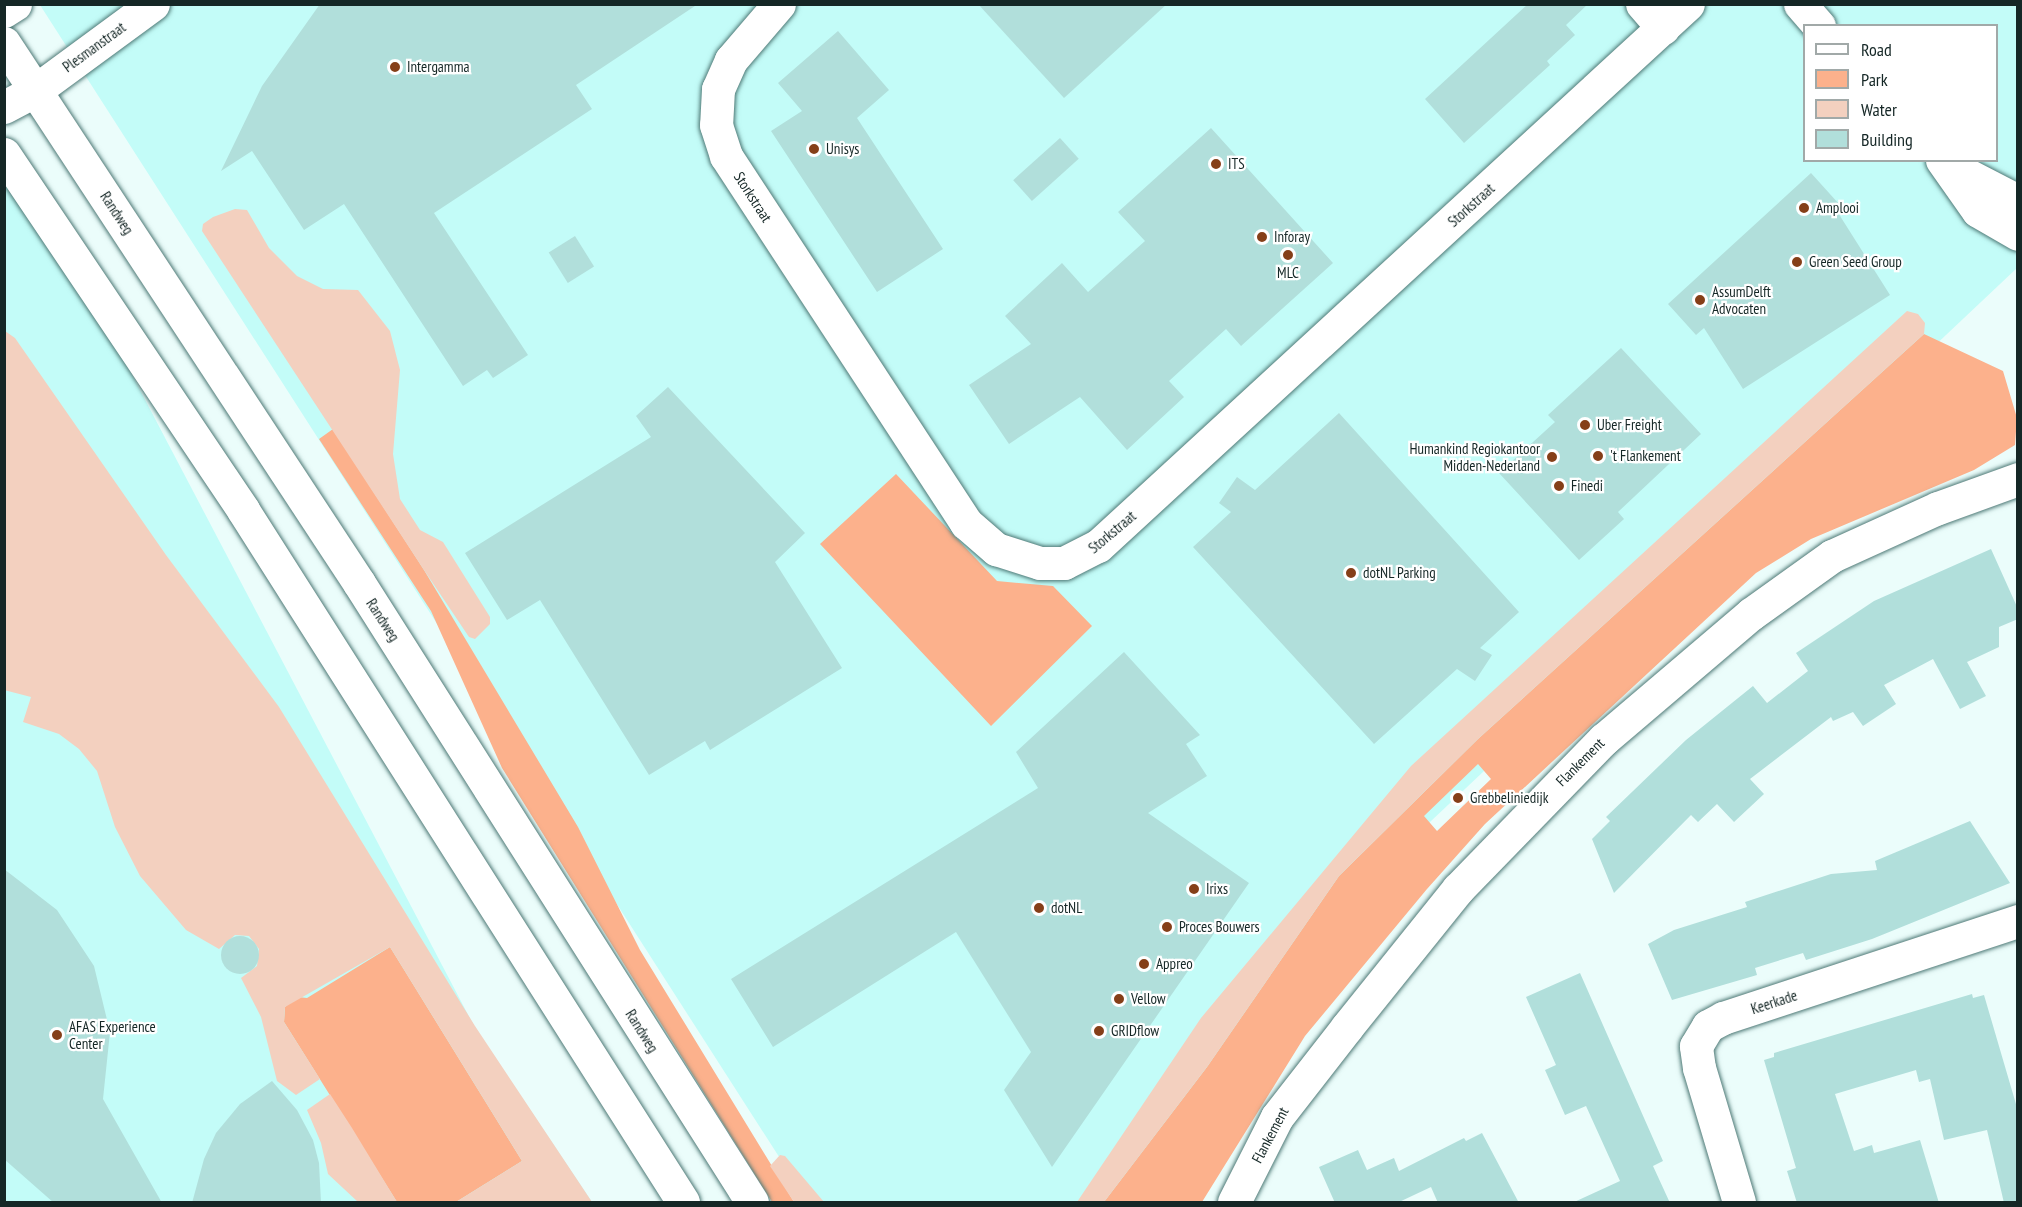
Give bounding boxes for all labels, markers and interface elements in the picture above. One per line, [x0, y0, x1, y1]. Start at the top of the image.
street label: Plesmanstraat [59, 18, 129, 76]
legend [1803, 24, 1998, 162]
text: Road [1861, 38, 1892, 61]
place label: Intergamma [407, 58, 469, 76]
marker: Intergamma [388, 60, 402, 74]
text: Park [1861, 68, 1888, 91]
text: Water [1861, 98, 1897, 121]
text: Building [1861, 128, 1913, 151]
place label: Unisys [826, 140, 859, 158]
marker: Unisys [807, 142, 821, 156]
place label: ITS [1228, 155, 1245, 173]
marker: ITS [1209, 157, 1223, 171]
street label: Storkstraat [730, 169, 776, 225]
street label: Storkstraat [1444, 179, 1498, 231]
street label: Randweg [97, 188, 137, 238]
place label: Amplooi [1816, 199, 1859, 217]
marker: Amplooi [1797, 201, 1811, 215]
place label: Inforay [1274, 228, 1310, 246]
marker: Inforay [1255, 230, 1269, 244]
marker: MLC [1281, 248, 1295, 262]
place label: Green Seed Group [1809, 253, 1902, 271]
marker: Green Seed Group [1790, 255, 1804, 269]
place label: MLC [1277, 264, 1299, 282]
place label: AssumDelft Advocaten [1712, 282, 1771, 317]
marker: AssumDelft Advocaten [1693, 293, 1707, 307]
place label: Uber Freight [1597, 416, 1662, 434]
marker: Uber Freight [1578, 418, 1592, 432]
place label: Humankind Regiokantoor Midden-Nederland [1409, 439, 1540, 474]
place label: 't Flankement [1610, 447, 1681, 465]
marker: 't Flankement [1591, 449, 1605, 463]
marker: Humankind Regiokantoor Midden-Nederland [1545, 450, 1559, 464]
place label: Finedi [1571, 477, 1603, 495]
marker: Finedi [1552, 479, 1566, 493]
street label: Storkstraat [1085, 507, 1139, 557]
place label: dotNL Parking [1363, 564, 1436, 582]
marker: dotNL Parking [1344, 566, 1358, 580]
street label: Randweg [363, 595, 403, 645]
street label: Flankement [1552, 734, 1608, 790]
place label: Grebbeliniedijk [1470, 789, 1548, 807]
marker: Grebbeliniedijk [1451, 791, 1465, 805]
place label: Irixs [1206, 880, 1228, 898]
marker: Irixs [1187, 882, 1201, 896]
place label: dotNL [1051, 899, 1082, 917]
marker: dotNL [1032, 901, 1046, 915]
place label: Proces Bouwers [1179, 918, 1260, 936]
marker: Proces Bouwers [1160, 920, 1174, 934]
place label: Appreo [1156, 955, 1193, 973]
marker: Appreo [1137, 957, 1151, 971]
street label: Keerkade [1749, 986, 1799, 1018]
place label: Vellow [1131, 990, 1166, 1008]
marker: Vellow [1112, 992, 1126, 1006]
street label: Randweg [622, 1006, 662, 1056]
place label: AFAS Experience Center [69, 1017, 156, 1052]
place label: GRIDflow [1111, 1022, 1159, 1040]
marker: GRIDflow [1092, 1024, 1106, 1038]
marker: AFAS Experience Center [50, 1028, 64, 1042]
street label: Flankement [1248, 1104, 1292, 1166]

